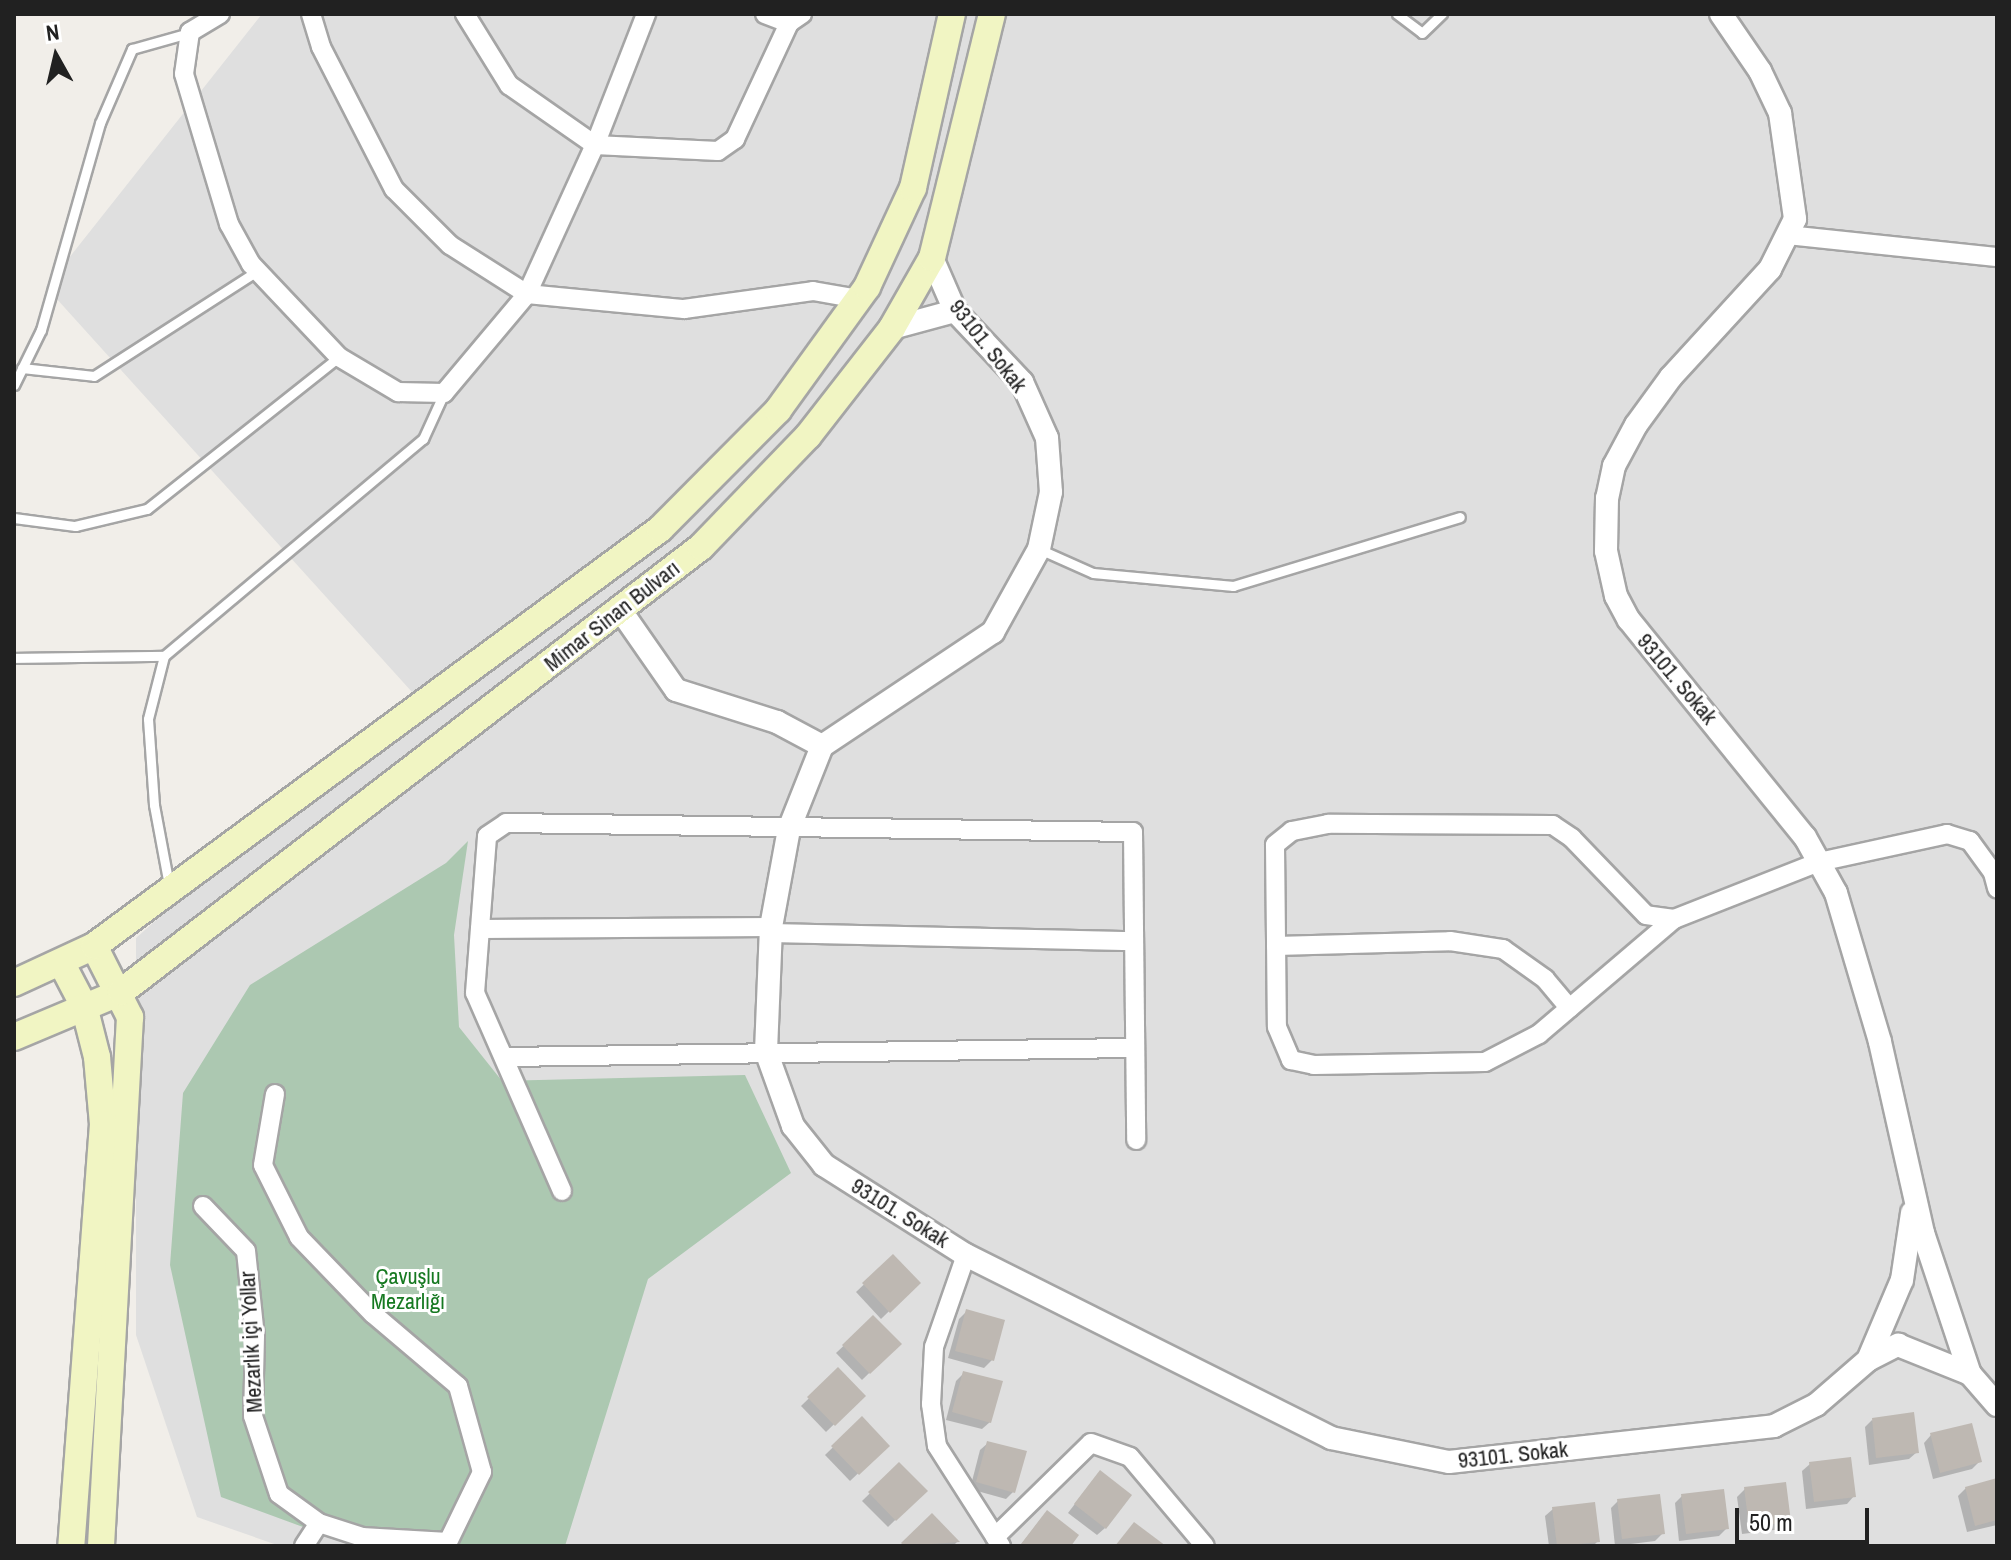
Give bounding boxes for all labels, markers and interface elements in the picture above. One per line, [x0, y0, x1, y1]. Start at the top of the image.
north arrow [16, 16, 96, 96]
text: N [44, 16, 61, 48]
street label: 93101. Sokak [944, 294, 1032, 398]
street label: Mimar Sinan Bulvarı [539, 555, 685, 677]
street label: 93101. Sokak [1631, 628, 1723, 730]
street label: 93101. Sokak [846, 1173, 954, 1253]
park label: Çavuşlu Mezarlığı [371, 1263, 445, 1314]
street label: Mezarlık içi Yollar [234, 1270, 268, 1414]
street label: 93101. Sokak [1457, 1436, 1569, 1474]
scale bar [1739, 1492, 1873, 1542]
text: 50 m [1749, 1506, 1793, 1538]

